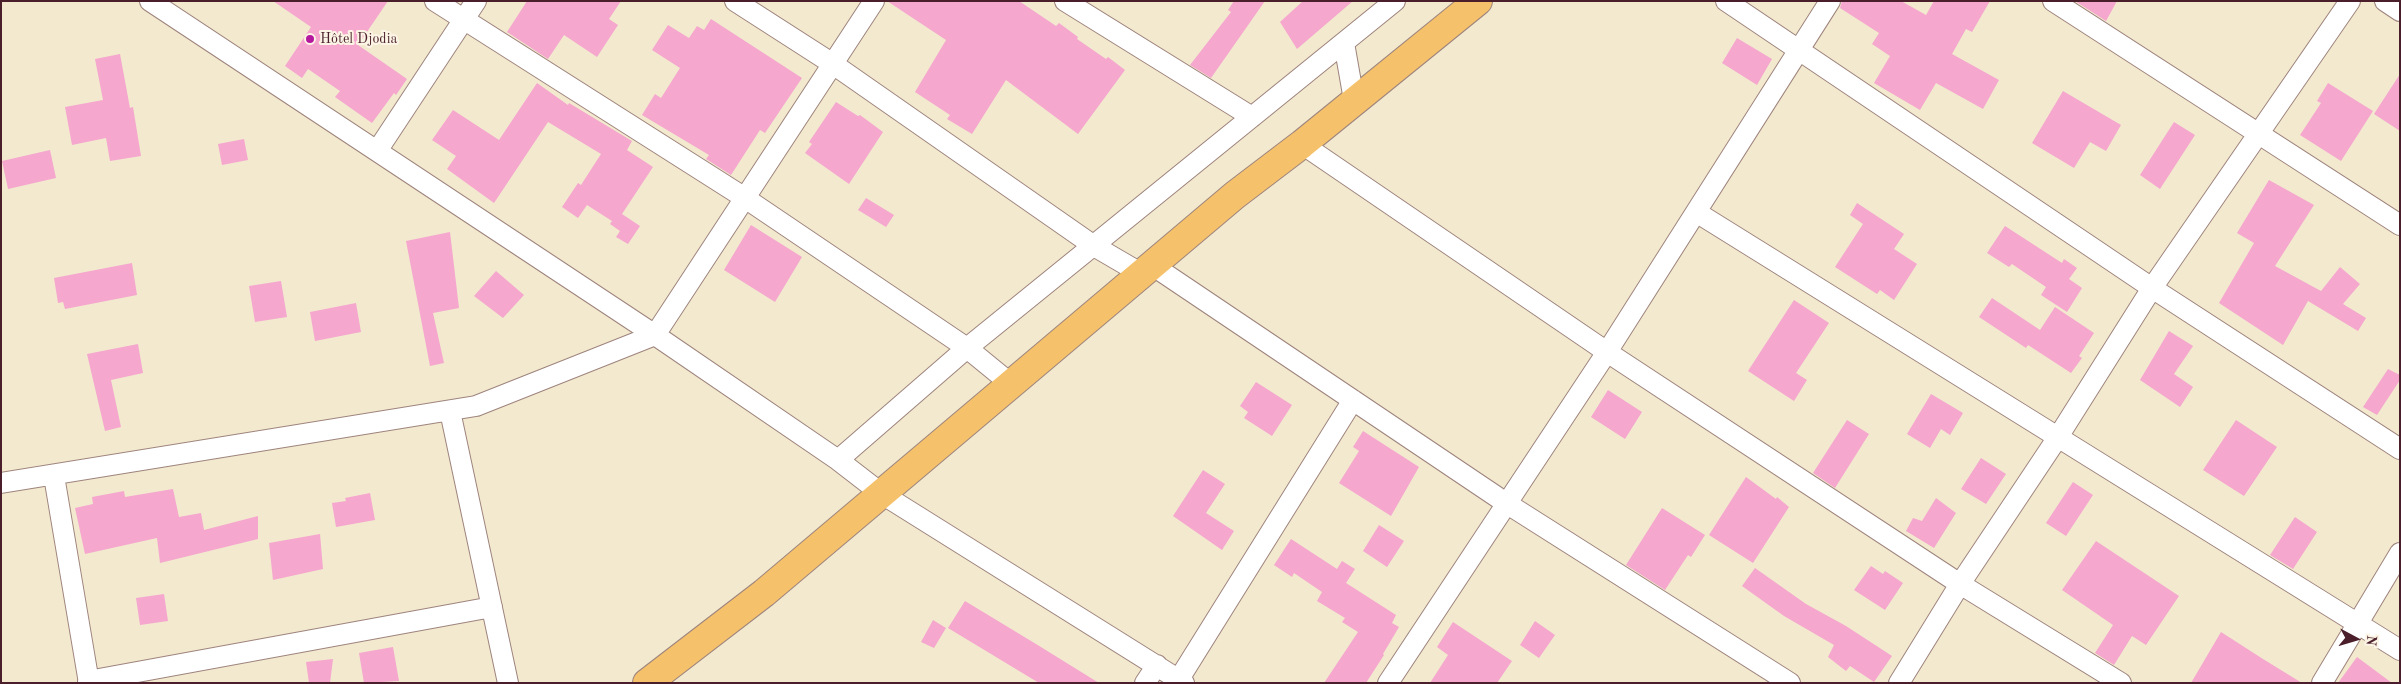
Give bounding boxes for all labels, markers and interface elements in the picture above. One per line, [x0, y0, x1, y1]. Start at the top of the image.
place label: Hôtel Djodia [320, 31, 397, 47]
marker: Hôtel Djodia [304, 33, 316, 45]
north arrow [2331, 614, 2381, 664]
text: N [2363, 635, 2378, 647]

